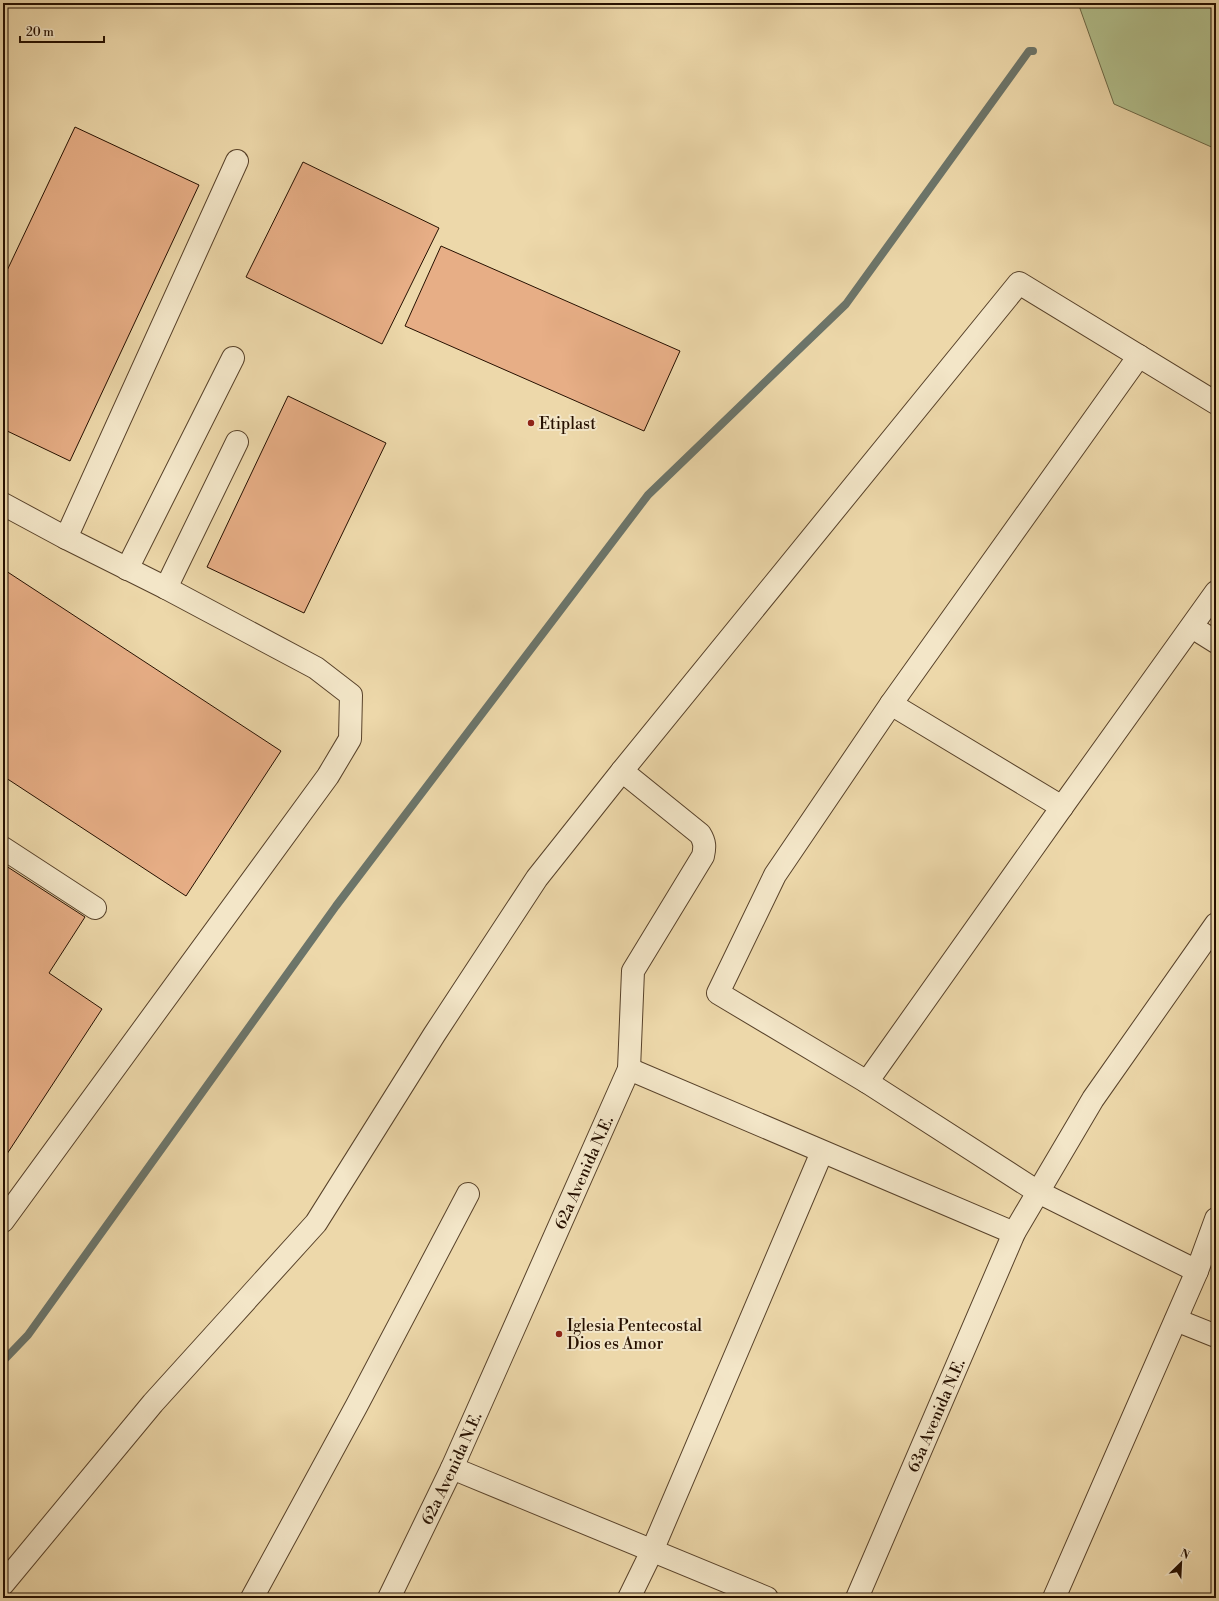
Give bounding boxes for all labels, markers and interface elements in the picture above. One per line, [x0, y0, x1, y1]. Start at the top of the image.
scale bar [20, 18, 104, 44]
text: 20 m [26, 25, 54, 40]
place label: Etiplast [539, 414, 596, 434]
marker: Etiplast [526, 418, 536, 428]
street label: 62a Avenida N.E. [550, 1113, 618, 1232]
place label: Iglesia Pentecostal Dios es Amor [567, 1316, 702, 1354]
marker: Iglesia Pentecostal Dios es Amor [554, 1329, 564, 1339]
street label: 63a Avenida N.E. [903, 1356, 970, 1475]
street label: 62a Avenida N.E. [417, 1409, 487, 1528]
north arrow [1161, 1543, 1201, 1583]
text: N [1178, 1547, 1192, 1563]

